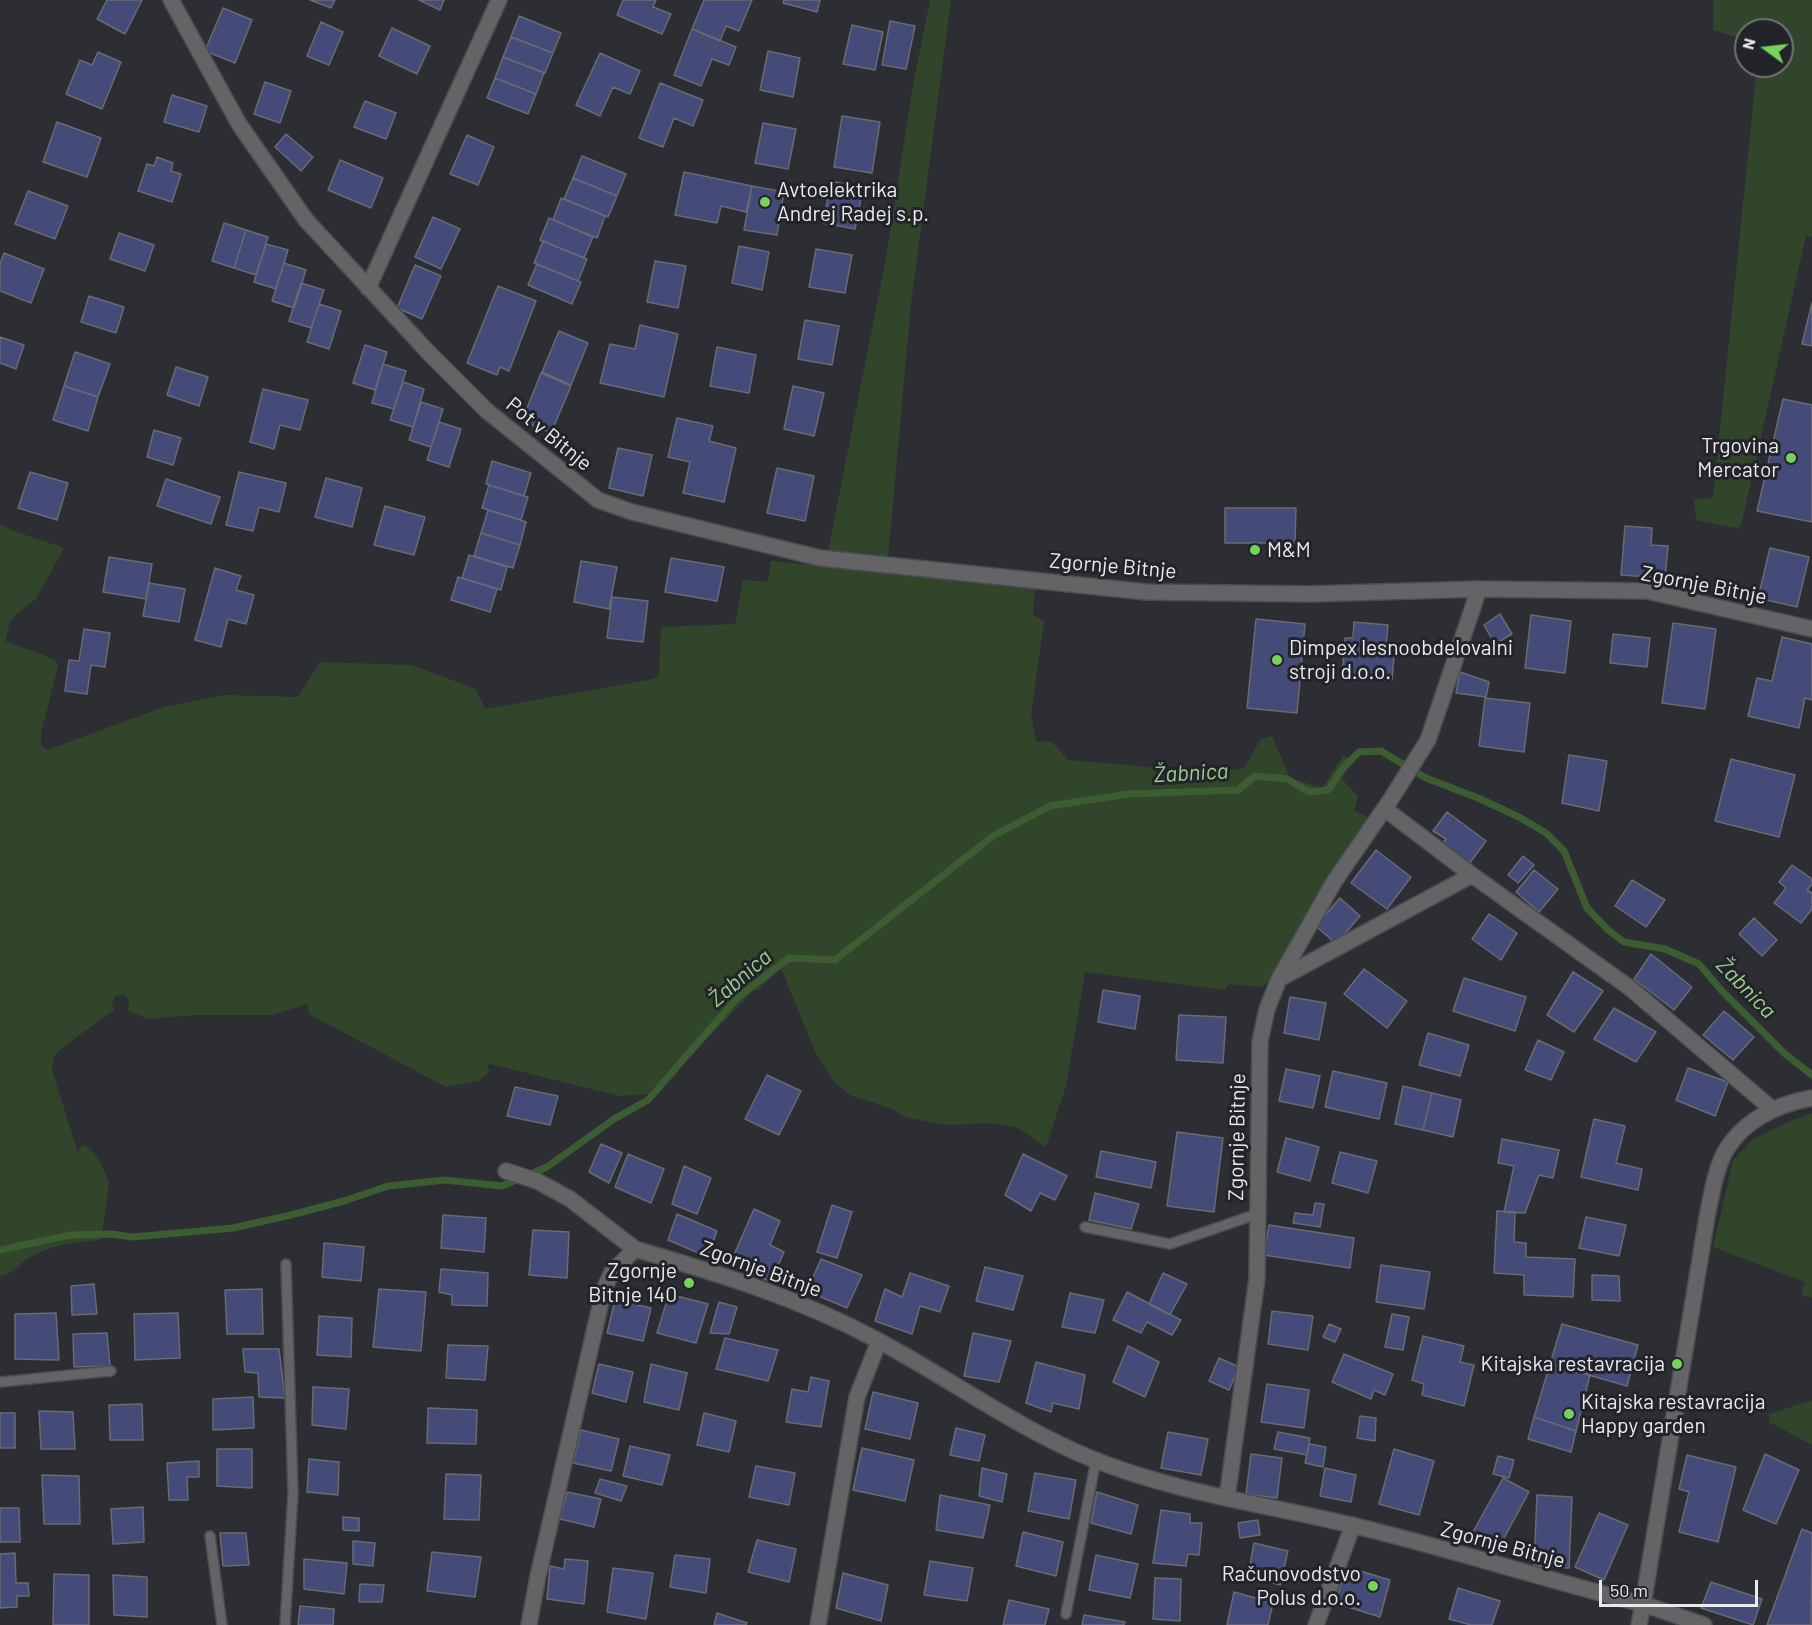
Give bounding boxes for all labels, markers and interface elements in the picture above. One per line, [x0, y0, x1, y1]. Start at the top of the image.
north arrow [1734, 18, 1794, 78]
text: N [1738, 36, 1759, 51]
place label: Avtoelektrika Andrej Radej s.p. [777, 177, 929, 227]
marker: Avtoelektrika Andrej Radej s.p. [758, 195, 772, 209]
street label: Pot v Bitnje [501, 392, 597, 476]
place label: Trgovina Mercator [1697, 433, 1779, 483]
marker: Trgovina Mercator [1784, 451, 1798, 465]
place label: M&M [1267, 537, 1311, 563]
marker: M&M [1248, 543, 1262, 557]
street label: Zgornje Bitnje [1048, 548, 1178, 584]
street label: Zgornje Bitnje [1639, 560, 1769, 610]
place label: Dimpex lesnoobdelovalni stroji d.o.o. [1289, 635, 1513, 685]
marker: Dimpex lesnoobdelovalni stroji d.o.o. [1270, 653, 1284, 667]
water label: Žabnica [1153, 758, 1229, 788]
water label: Žabnica [703, 944, 777, 1012]
water label: Žabnica [1711, 952, 1781, 1024]
street label: Zgornje Bitnje [1223, 1073, 1251, 1201]
street label: Zgornje Bitnje [697, 1235, 825, 1303]
place label: Zgornje Bitnje 140 [588, 1258, 677, 1308]
marker: Zgornje Bitnje 140 [682, 1276, 696, 1290]
place label: Kitajska restavracija [1481, 1351, 1665, 1377]
marker: Kitajska restavracija [1670, 1357, 1684, 1371]
place label: Kitajska restavracija Happy garden [1581, 1389, 1765, 1439]
marker: Kitajska restavracija Happy garden [1562, 1407, 1576, 1421]
street label: Zgornje Bitnje [1438, 1516, 1568, 1574]
place label: Računovodstvo Polus d.o.o. [1222, 1561, 1361, 1611]
scale bar [1602, 1568, 1761, 1606]
marker: Računovodstvo Polus d.o.o. [1366, 1579, 1380, 1593]
text: 50 m [1610, 1579, 1648, 1601]

